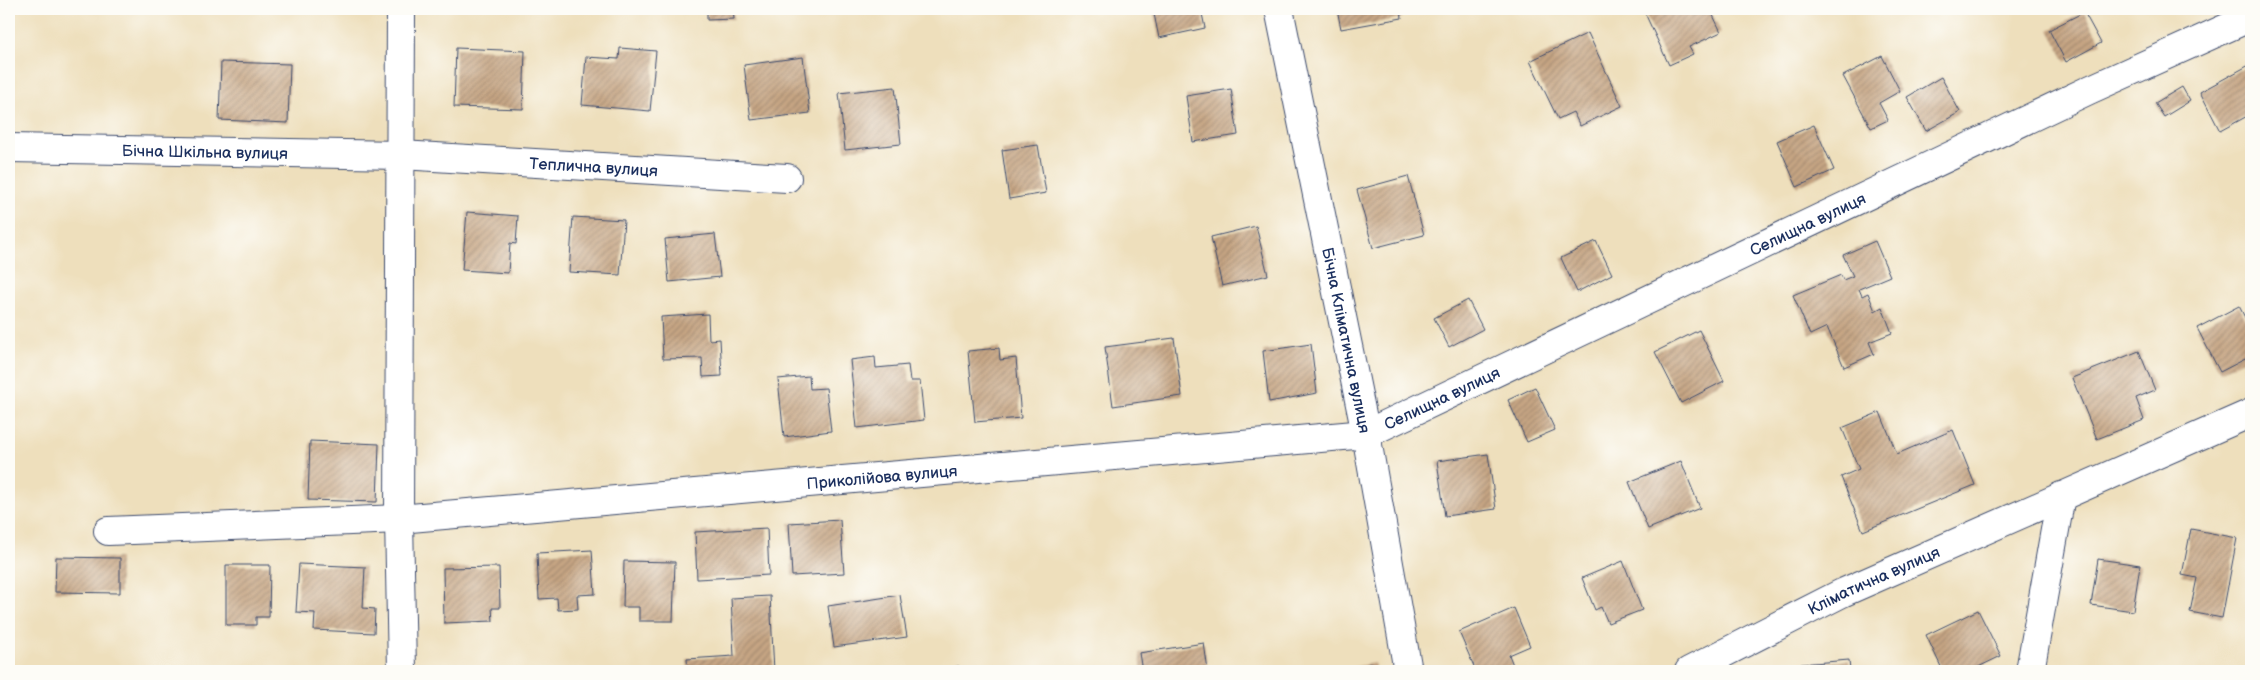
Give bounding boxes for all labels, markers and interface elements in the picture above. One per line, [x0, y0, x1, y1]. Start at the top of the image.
street label: Бічна Шкільна вулиця [122, 142, 288, 164]
street label: Теплична вулиця [529, 155, 658, 181]
street label: Селищна вулиця [1747, 190, 1869, 261]
street label: Бічна Кліматична вулиця [1317, 246, 1374, 435]
street label: Селищна вулиця [1382, 364, 1504, 435]
street label: Приколійова вулиця [806, 462, 958, 494]
street label: Кліматична вулиця [1805, 543, 1943, 620]

